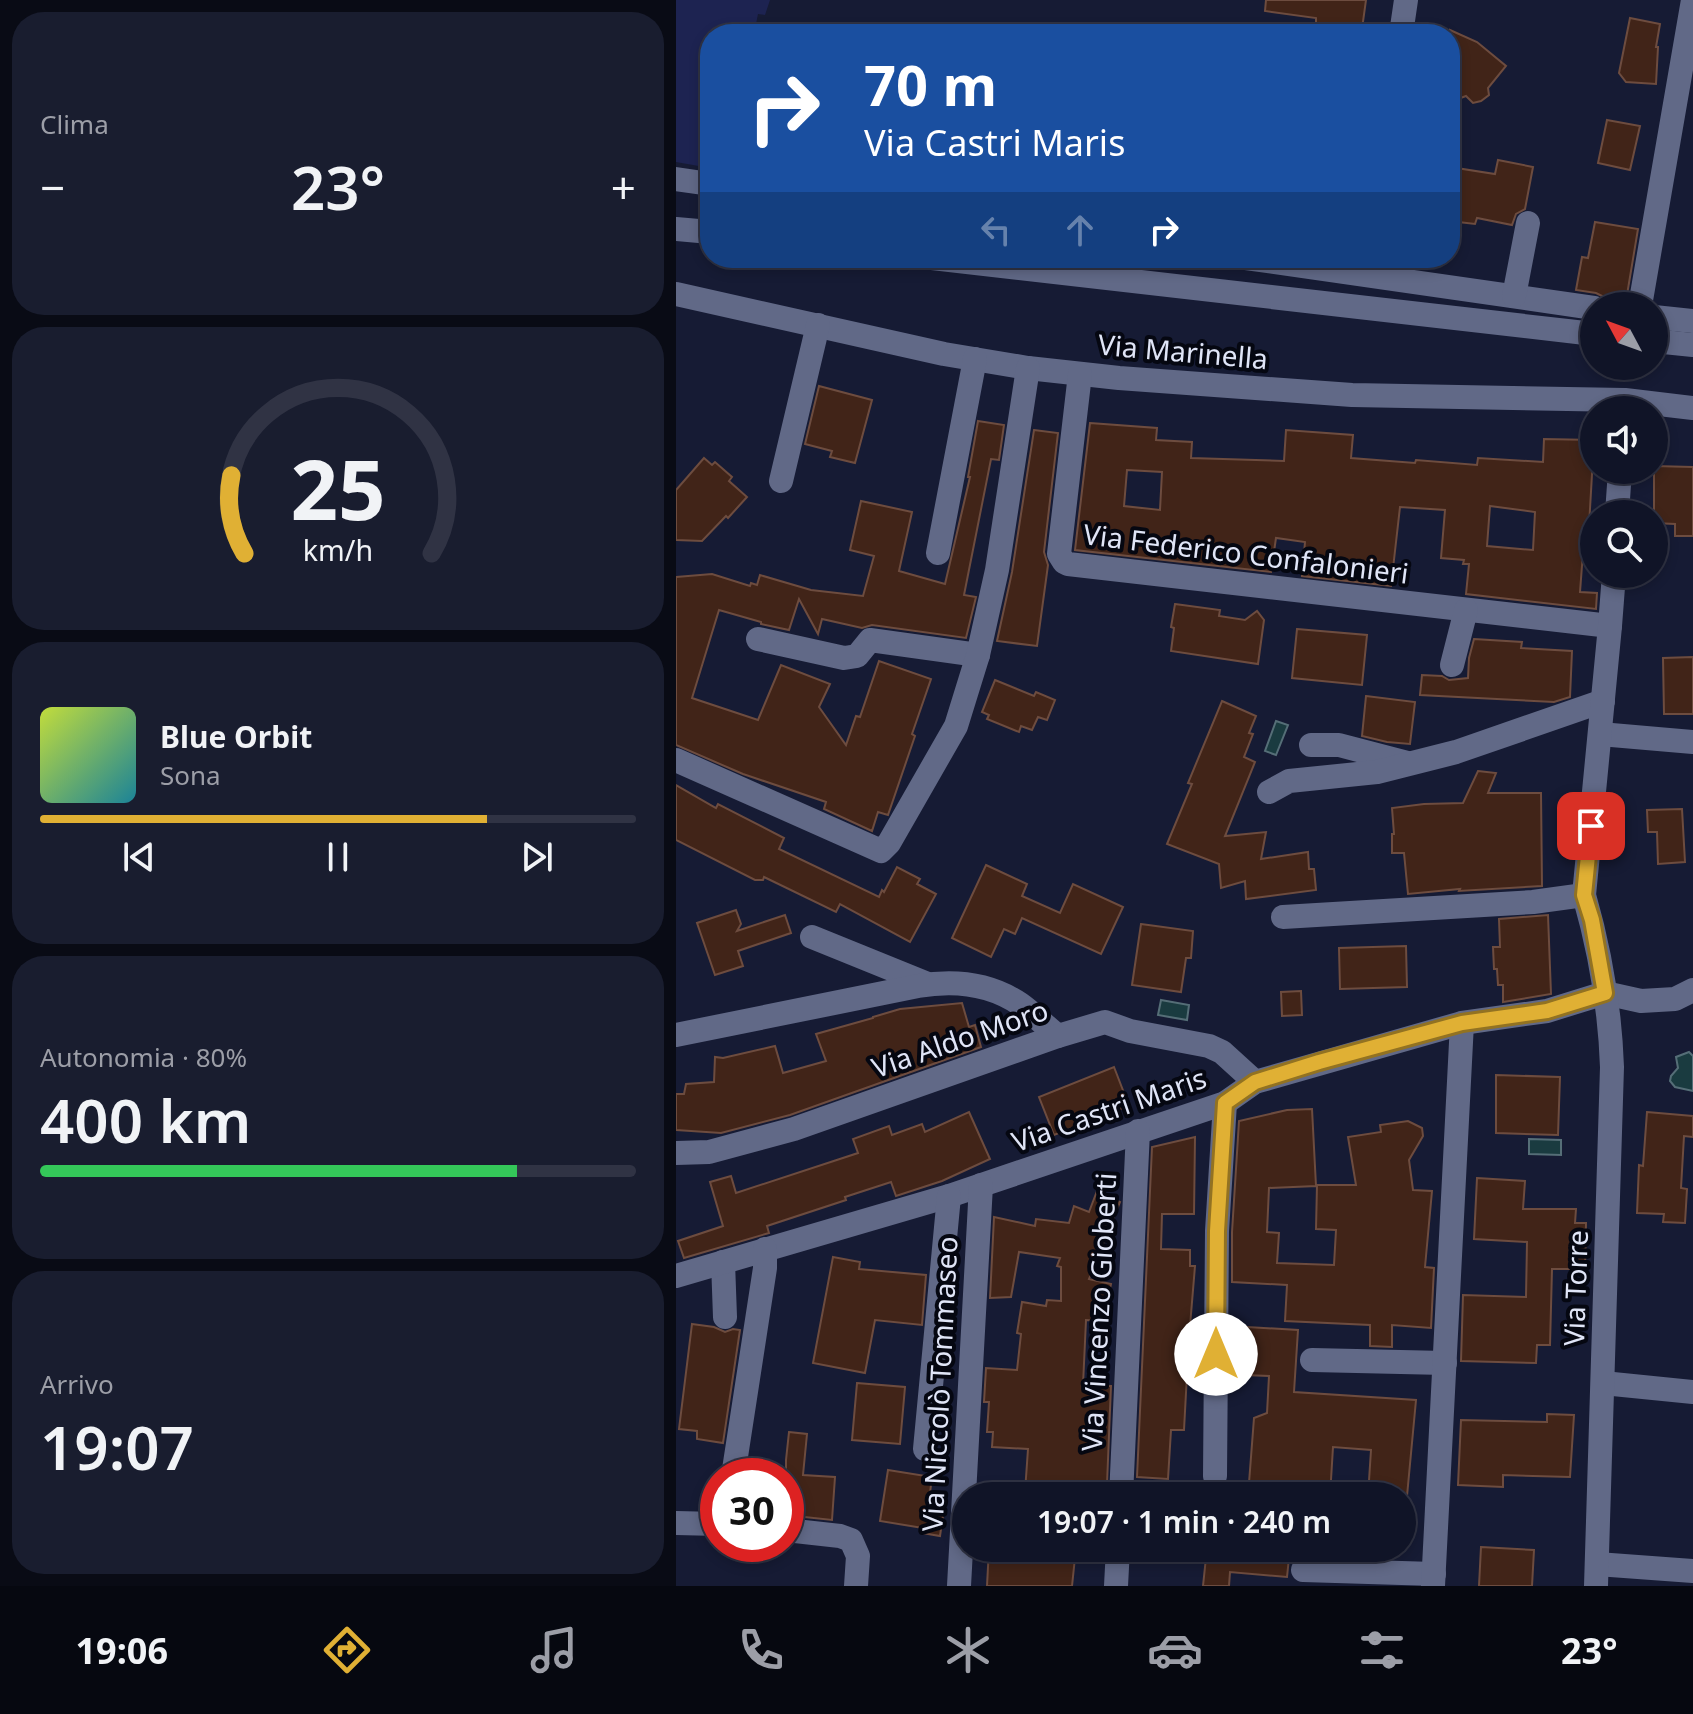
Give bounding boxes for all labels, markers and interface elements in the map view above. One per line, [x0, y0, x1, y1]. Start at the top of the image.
text: 70 m [864, 46, 997, 122]
icon: right [732, 56, 836, 160]
text: Clima [40, 106, 109, 142]
text: Via Castri Maris [864, 118, 1125, 167]
text: 23° [291, 146, 385, 228]
text: − [40, 157, 65, 217]
text: + [611, 157, 636, 217]
icon: left [974, 208, 1018, 252]
icon: ahead [1058, 208, 1102, 252]
icon: right [1142, 208, 1186, 252]
north arrow [1580, 292, 1668, 380]
map controls [1580, 292, 1668, 588]
street label: Via Marinella [1097, 325, 1270, 377]
button: sound [1580, 396, 1668, 484]
text: 25 [290, 431, 386, 544]
button: search [1580, 500, 1668, 588]
street label: Via Federico Confalonieri [1081, 514, 1411, 592]
text: km/h [303, 530, 373, 569]
text: Blue Orbit [160, 716, 312, 757]
text: Sona [160, 757, 221, 793]
pin [1557, 792, 1625, 860]
icon: arrive [1569, 804, 1613, 848]
icon: previous [117, 835, 161, 879]
icon: pause [316, 835, 360, 879]
icon: next [515, 835, 559, 879]
street label: Via Aldo Moro [867, 990, 1053, 1086]
text: Autonomia · 80% [40, 1039, 247, 1075]
street label: Via Castri Maris [1006, 1058, 1211, 1160]
text: 400 km [40, 1079, 251, 1161]
street label: Via Vincenzo Gioberti [1072, 1172, 1124, 1452]
street label: Via Torre [1554, 1229, 1596, 1347]
street label: Via Niccolò Tommaseo [912, 1235, 966, 1533]
position arrow [1174, 1312, 1258, 1396]
text: Arrivo [40, 1366, 114, 1402]
text: 19:07 [40, 1406, 194, 1488]
speed limit sign: 30 [700, 1458, 804, 1562]
text: 19:07 · 1 min · 240 m [1037, 1501, 1331, 1542]
icon: directions [319, 1622, 375, 1678]
icon: music [526, 1622, 582, 1678]
icon: phone [733, 1622, 789, 1678]
icon: climate [940, 1622, 996, 1678]
icon: car [1147, 1622, 1203, 1678]
icon: filters [1354, 1622, 1410, 1678]
text: 19:06 [76, 1626, 168, 1675]
text: 23° [1561, 1626, 1617, 1675]

